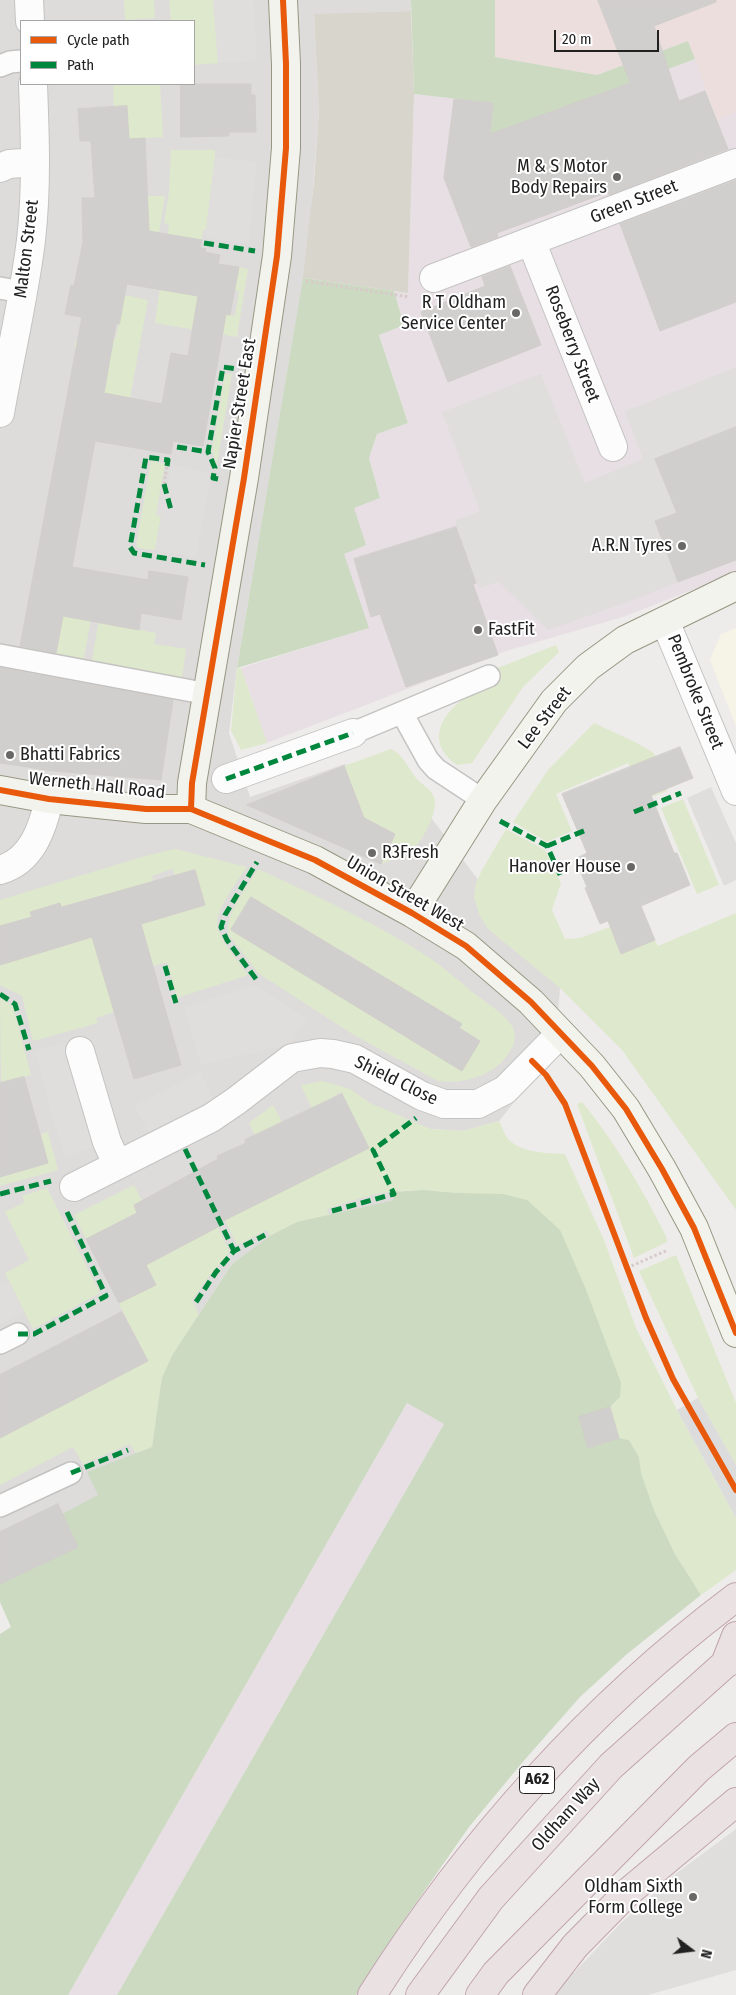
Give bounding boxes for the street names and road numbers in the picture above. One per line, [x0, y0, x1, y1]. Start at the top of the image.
street label: Green Street [587, 175, 681, 229]
street label: Malton Street [10, 198, 44, 300]
street label: Roseberry Street [540, 283, 604, 405]
street label: Napier Street East [219, 337, 261, 471]
street label: Pembroke Street [662, 631, 728, 753]
street label: Lee Street [514, 682, 576, 754]
street label: Werneth Hall Road [28, 768, 166, 804]
street label: Union Street West [342, 852, 468, 936]
street label: Shield Close [351, 1052, 441, 1110]
road number: A62 [520, 1766, 554, 1794]
street label: Oldham Way [527, 1774, 605, 1856]

